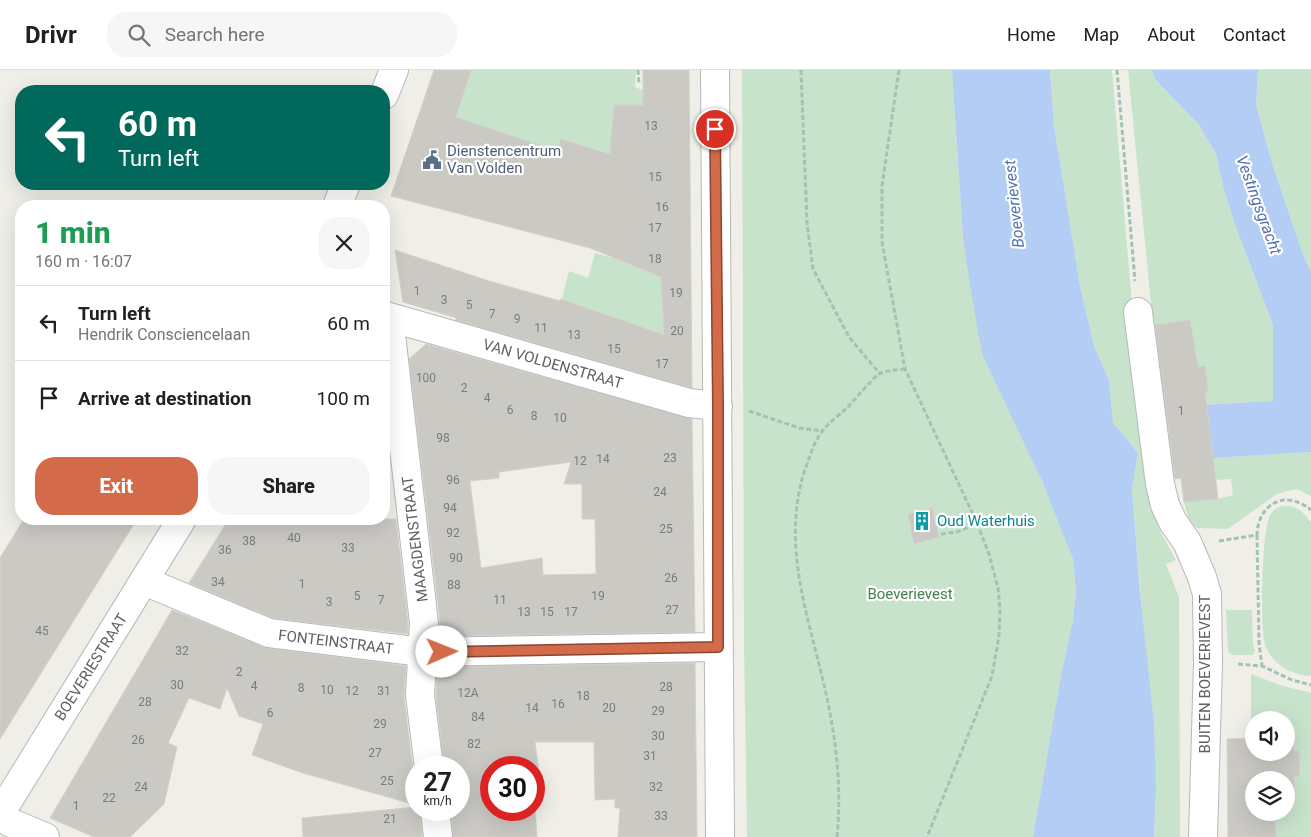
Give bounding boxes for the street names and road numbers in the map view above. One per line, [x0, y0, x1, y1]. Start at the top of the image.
street label: VAN VOLDENSTRAAT [481, 335, 625, 393]
street label: MAAGDENSTRAAT [398, 475, 432, 603]
street label: BUITEN BOEVERIEVEST [1196, 595, 1214, 753]
street label: BOEVERIESTRAAT [51, 610, 131, 724]
street label: FONTEINSTRAAT [277, 626, 395, 658]

